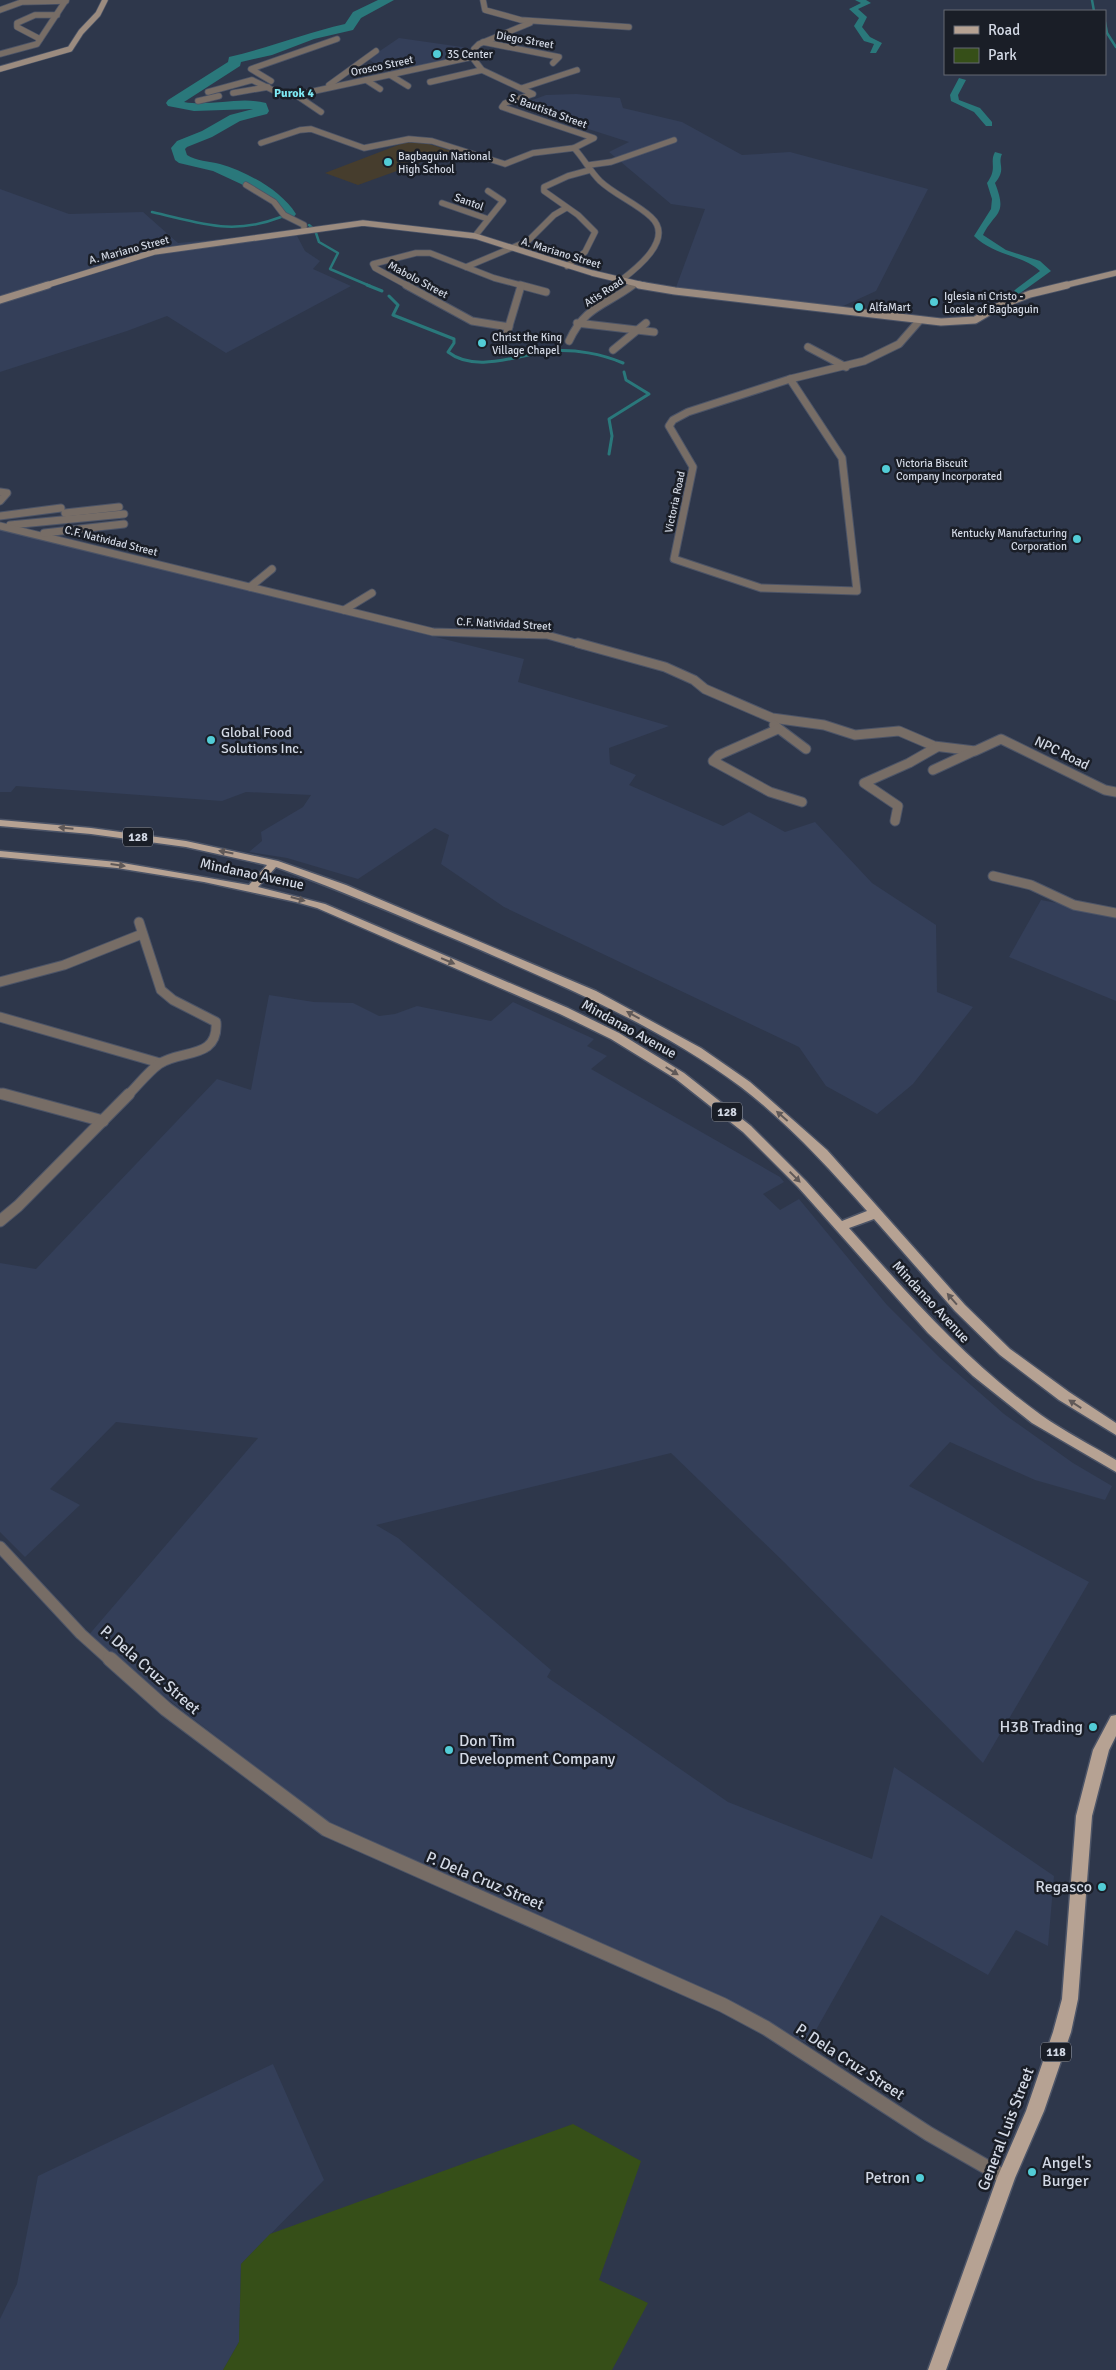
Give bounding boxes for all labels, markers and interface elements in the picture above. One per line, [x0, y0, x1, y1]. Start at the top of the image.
legend [944, 10, 1106, 75]
text: Road [988, 21, 1020, 39]
street label: Diego Street [495, 29, 555, 51]
text: Park [988, 46, 1017, 64]
marker: 3S Center [431, 48, 443, 60]
place label: 3S Center [447, 48, 493, 61]
street label: Orosco Street [350, 53, 415, 79]
district label: Purok 4 [274, 86, 314, 101]
street label: S. Bautista Street [507, 91, 589, 131]
place label: Bagbaguin National High School [398, 150, 491, 176]
marker: Bagbaguin National High School [382, 156, 394, 168]
street label: Santol [452, 191, 486, 213]
street label: A. Mariano Street [87, 233, 171, 267]
street label: A. Mariano Street [520, 235, 602, 271]
street label: Mabolo Street [386, 259, 450, 301]
street label: Atis Road [582, 274, 626, 309]
place label: Iglesia ni Cristo - Locale of Bagbaguin [944, 290, 1039, 316]
marker: Iglesia ni Cristo - Locale of Bagbaguin [928, 296, 940, 308]
marker: AlfaMart [853, 301, 865, 313]
place label: AlfaMart [869, 301, 911, 314]
place label: Christ the King Village Chapel [492, 331, 562, 357]
marker: Christ the King Village Chapel [476, 337, 488, 349]
place label: Victoria Biscuit Company Incorporated [896, 457, 1002, 483]
marker: Victoria Biscuit Company Incorporated [880, 463, 892, 475]
street label: Victoria Road [662, 470, 688, 534]
street label: C.F. Natividad Street [63, 523, 159, 559]
place label: Kentucky Manufacturing Corporation [951, 527, 1067, 553]
marker: Kentucky Manufacturing Corporation [1071, 533, 1083, 545]
street label: C.F. Natividad Street [456, 615, 552, 633]
place label: Global Food Solutions Inc. [221, 724, 303, 757]
street label: NPC Road [1032, 732, 1092, 774]
marker: Global Food Solutions Inc. [205, 734, 217, 746]
one-way arrow [57, 824, 73, 832]
road number: 128 [123, 828, 153, 846]
one-way arrow [218, 847, 234, 855]
street label: Mindanao Avenue [198, 855, 306, 893]
one-way arrow [111, 862, 127, 870]
one-way arrow [291, 895, 306, 903]
one-way arrow [441, 957, 455, 965]
street label: Mindanao Avenue [578, 996, 680, 1062]
one-way arrow [626, 1011, 640, 1020]
one-way arrow [666, 1066, 679, 1075]
road number: 128 [712, 1102, 742, 1122]
one-way arrow [776, 1110, 788, 1122]
one-way arrow [789, 1171, 801, 1183]
street label: Mindanao Avenue [889, 1257, 973, 1347]
one-way arrow [946, 1292, 957, 1305]
one-way arrow [1068, 1399, 1082, 1408]
street label: P. Dela Cruz Street [96, 1621, 204, 1719]
place label: H3B Trading [1000, 1717, 1083, 1737]
marker: H3B Trading [1087, 1721, 1099, 1733]
place label: Don Tim Development Company [459, 1731, 616, 1769]
marker: Don Tim Development Company [443, 1744, 455, 1756]
street label: P. Dela Cruz Street [423, 1847, 547, 1915]
place label: Regasco [1035, 1877, 1092, 1897]
marker: Regasco [1096, 1881, 1108, 1893]
street label: P. Dela Cruz Street [792, 2019, 909, 2105]
road number: 118 [1041, 2042, 1071, 2062]
street label: General Luis Street [973, 2064, 1039, 2193]
place label: Angel's Burger [1042, 2153, 1091, 2191]
marker: Angel's Burger [1026, 2166, 1038, 2178]
place label: Petron [865, 2168, 910, 2188]
marker: Petron [914, 2172, 926, 2184]

